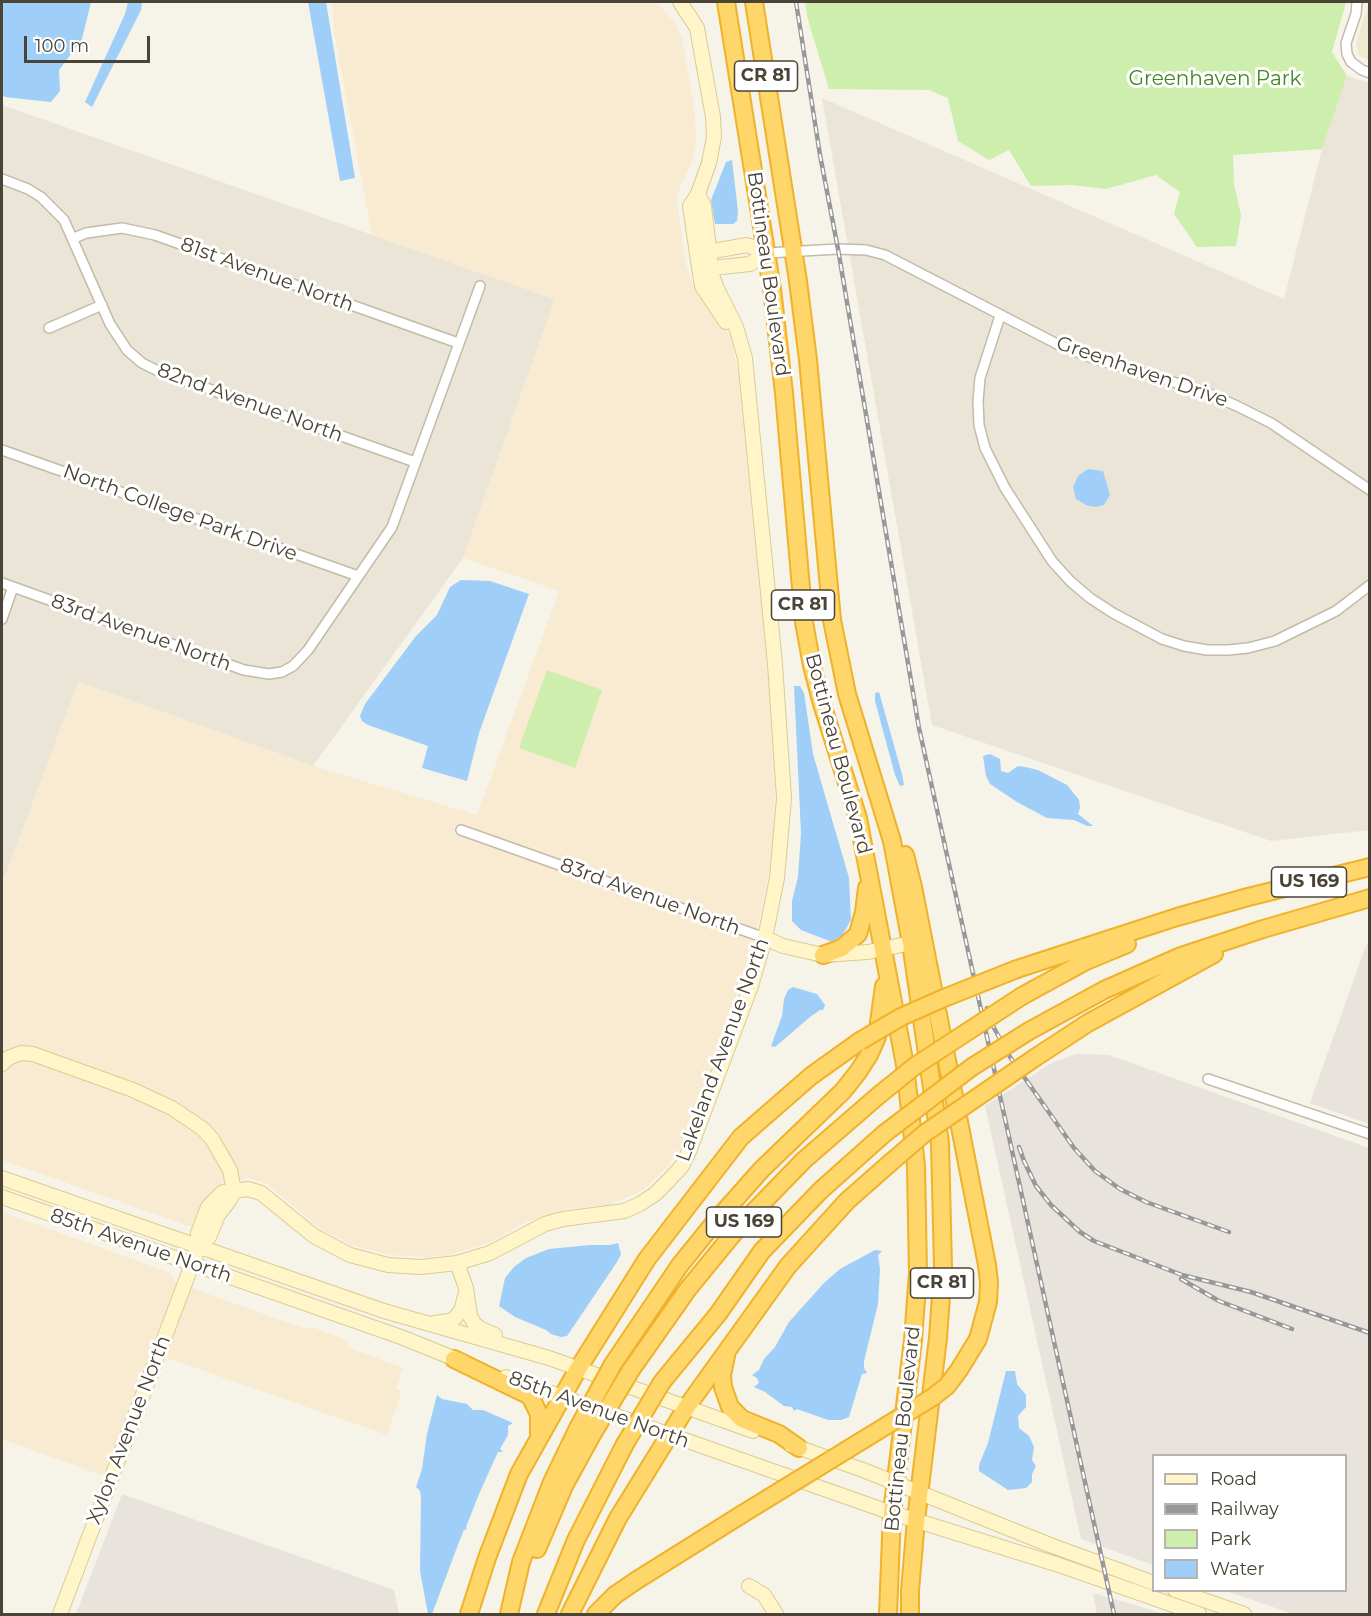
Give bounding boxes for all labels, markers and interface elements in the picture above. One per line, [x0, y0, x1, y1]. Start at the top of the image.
scale bar [27, 24, 153, 62]
text: 100 m [35, 35, 89, 57]
road number: CR 81 [734, 61, 798, 91]
park label: Greenhaven Park [1128, 67, 1302, 91]
street label: Bottineau Boulevard [742, 170, 794, 378]
street label: 81st Avenue North [177, 233, 357, 317]
street label: Greenhaven Drive [1053, 331, 1231, 413]
street label: 82nd Avenue North [154, 358, 346, 448]
street label: North College Park Drive [60, 459, 300, 567]
street label: 83rd Avenue North [48, 589, 234, 677]
road number: CR 81 [772, 590, 834, 620]
street label: Bottineau Boulevard [800, 651, 876, 857]
street label: 83rd Avenue North [557, 853, 743, 941]
road number: US 169 [1272, 867, 1346, 897]
street label: Lakeland Avenue North [671, 935, 775, 1165]
street label: 85th Avenue North [47, 1204, 235, 1288]
road number: US 169 [706, 1207, 782, 1237]
road number: CR 81 [910, 1268, 974, 1298]
street label: Bottineau Boulevard [880, 1325, 926, 1533]
street label: Xylon Avenue North [82, 1332, 176, 1528]
street label: 85th Avenue North [505, 1366, 693, 1454]
legend [1152, 1454, 1347, 1592]
text: Road [1210, 1468, 1257, 1490]
text: Railway [1210, 1498, 1279, 1520]
text: Park [1210, 1528, 1251, 1550]
text: Water [1210, 1558, 1265, 1580]

